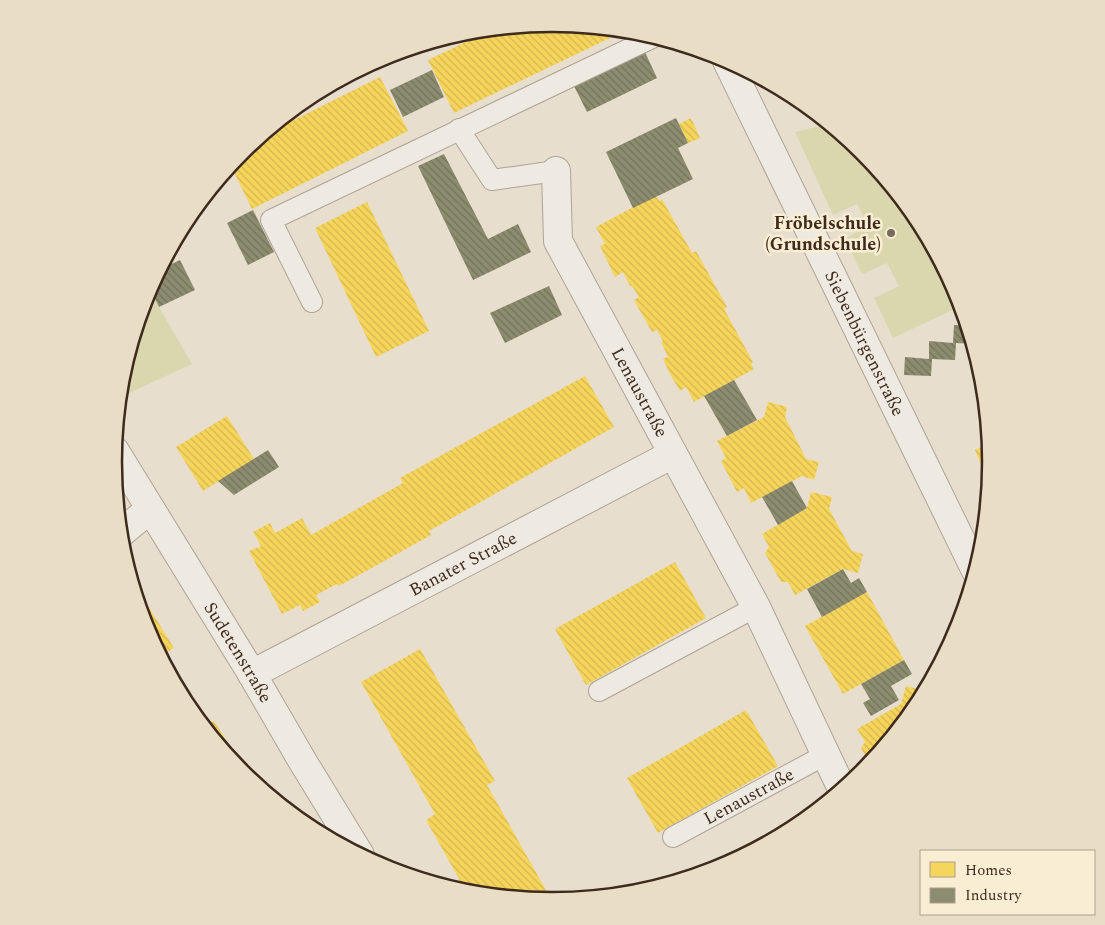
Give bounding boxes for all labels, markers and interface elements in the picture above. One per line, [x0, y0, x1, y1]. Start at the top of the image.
place label: Fröbelschule (Grundschule) [765, 210, 881, 258]
marker: Fröbelschule (Grundschule) [885, 227, 897, 239]
street label: Siebenbürgenstraße [817, 266, 911, 421]
street label: Lenaustraße [604, 342, 675, 443]
street label: Banater Straße [404, 525, 522, 604]
street label: Sudetenstraße [197, 597, 279, 708]
street label: Lenaustraße [699, 761, 799, 832]
legend [920, 850, 1095, 915]
text: Homes [965, 859, 1012, 882]
text: Industry [965, 884, 1022, 907]

